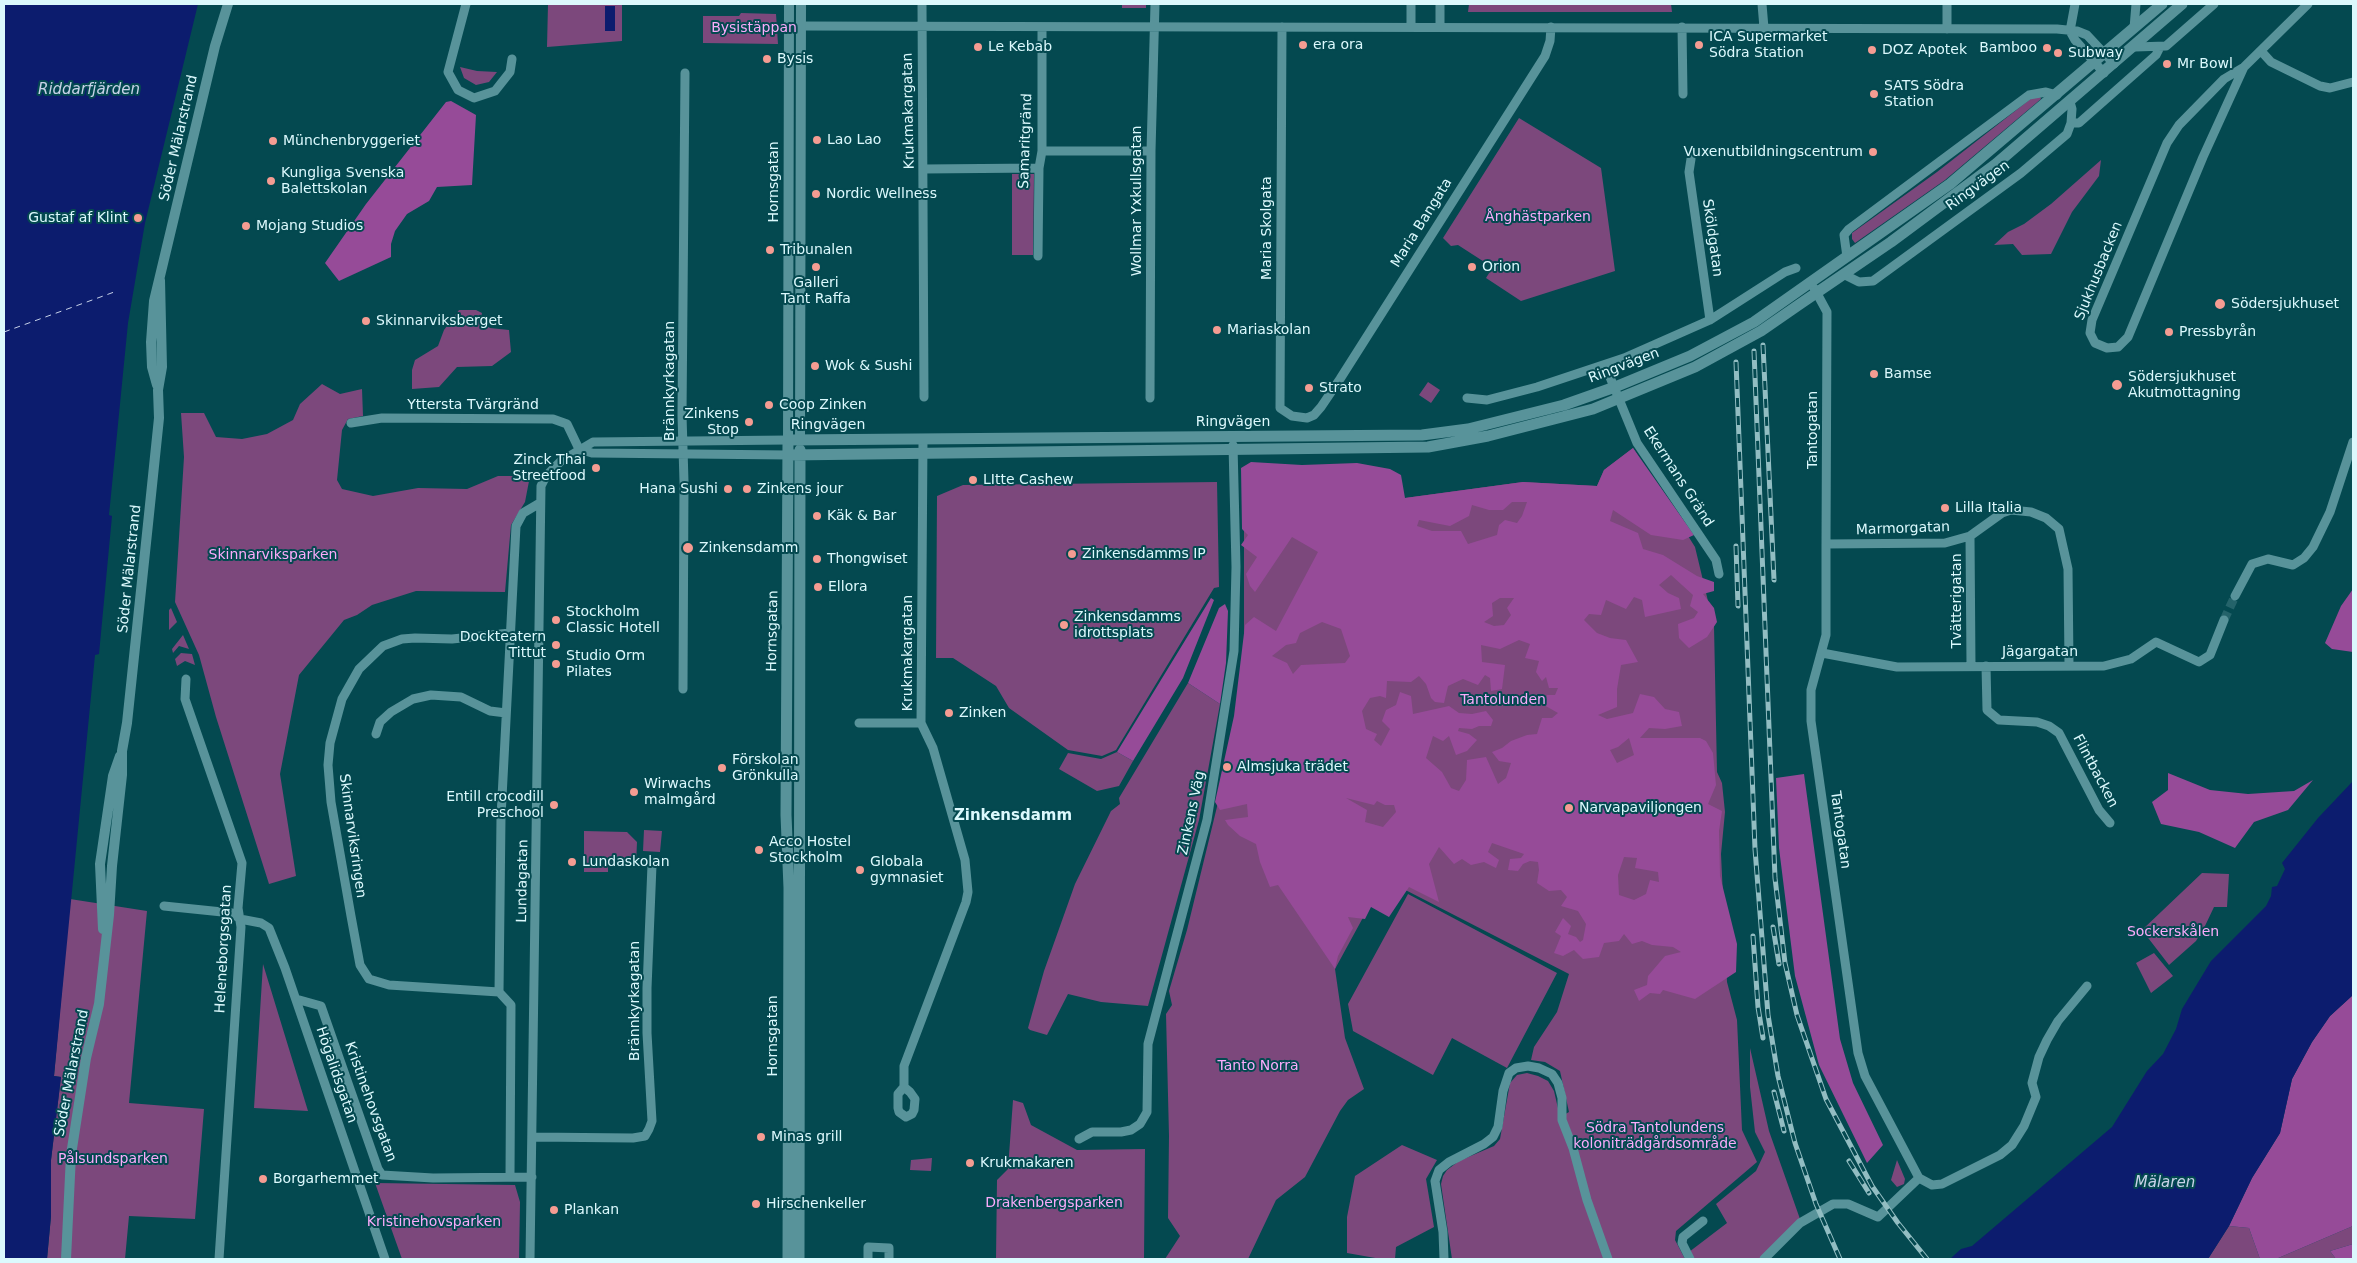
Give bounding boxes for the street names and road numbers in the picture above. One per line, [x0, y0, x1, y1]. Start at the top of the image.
street label: Krukmakargatan [900, 53, 918, 169]
street label: Söder Mälarstrand [156, 73, 202, 203]
street label: Samaritgränd [1016, 93, 1036, 189]
street label: Wollmar Yxkullsgatan [1129, 126, 1145, 276]
street label: Hornsgatan [766, 141, 782, 223]
street label: Ringvägen [1943, 157, 2013, 215]
street label: Maria Bangata [1388, 175, 1456, 271]
street label: Maria Skolgata [1259, 176, 1275, 280]
street label: Sköldgatan [1698, 198, 1726, 278]
street label: Sjukhusbacken [2072, 219, 2126, 323]
street label: Brännkyrkagatan [662, 321, 678, 441]
street label: Ringvägen [1586, 345, 1662, 387]
street label: Tantogatan [1805, 391, 1821, 469]
street label: Yttersta Tvärgränd [407, 397, 539, 413]
street label: Ringvägen [1196, 414, 1270, 430]
street label: Ringvägen [791, 417, 865, 433]
street label: Ekermans Gränd [1639, 424, 1717, 530]
street label: Söder Mälarstrand [115, 504, 145, 634]
street label: Marmorgatan [1856, 519, 1950, 539]
street label: Tvätterigatan [1949, 553, 1965, 649]
street label: Hornsgatan [764, 590, 782, 672]
street label: Krukmakargatan [900, 595, 916, 711]
street label: Jägargatan [2002, 644, 2078, 660]
street label: Flintbacken [2069, 732, 2121, 810]
street label: Zinkens Väg [1175, 770, 1209, 856]
street label: Skinnarviksringen [335, 773, 369, 899]
street label: Tantogatan [1826, 790, 1854, 870]
street label: Lundagatan [514, 839, 532, 923]
street label: Heleneborgsgatan [212, 884, 236, 1014]
street label: Brännkyrkagatan [627, 941, 643, 1061]
street label: Hornsgatan [765, 995, 781, 1077]
street label: Söder Mälarstrand [51, 1008, 93, 1138]
street label: Högalidsgatan [312, 1025, 360, 1125]
street label: Kristinehovsgatan [340, 1040, 400, 1164]

